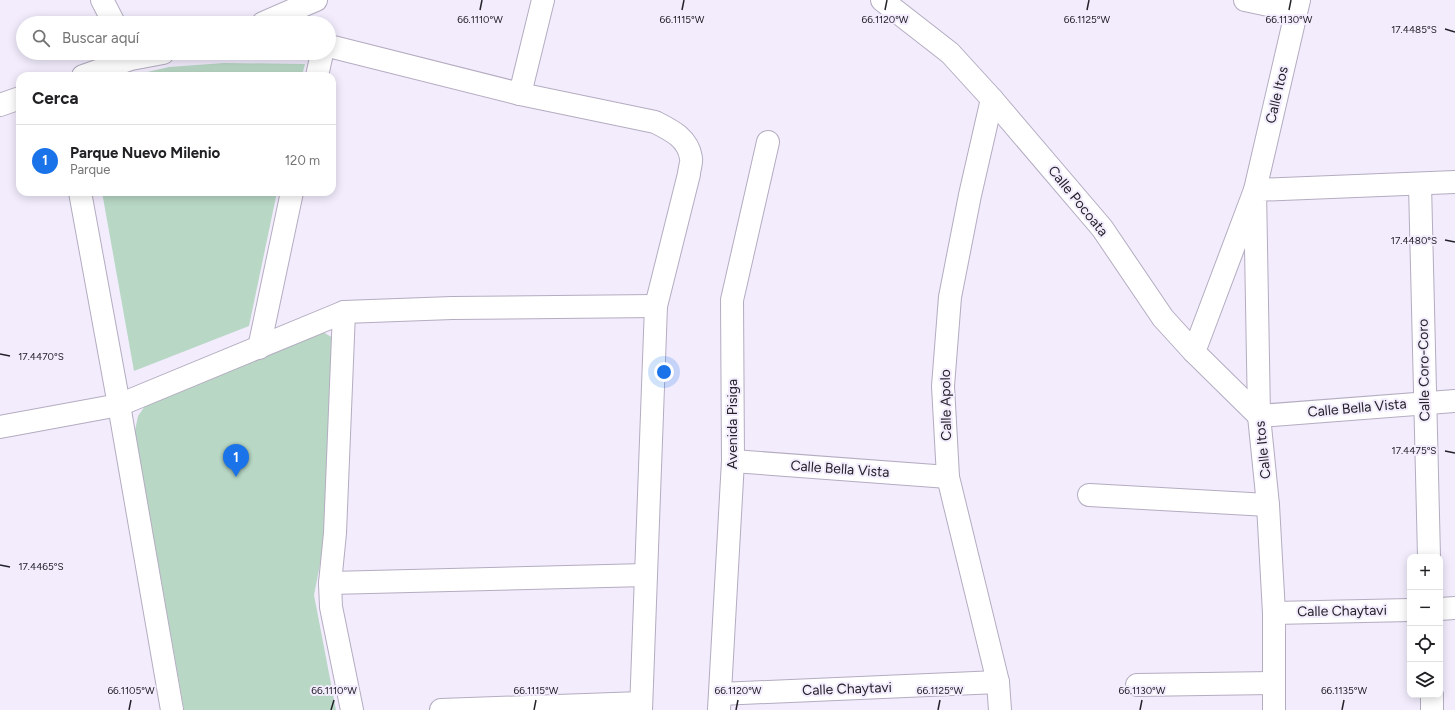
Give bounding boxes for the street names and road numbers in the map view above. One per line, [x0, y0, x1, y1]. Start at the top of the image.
street label: Calle Itos [1262, 65, 1292, 125]
street label: Calle Pocoata [1044, 162, 1112, 240]
street label: Calle Coro-Coro [1415, 319, 1433, 421]
street label: Calle Apolo [937, 369, 955, 441]
street label: Avenida Pisiga [724, 379, 741, 469]
street label: Calle Bella Vista [1307, 395, 1407, 421]
street label: Calle Itos [1252, 420, 1274, 480]
street label: Calle Bella Vista [790, 457, 890, 481]
street label: Calle Chaytavi [1297, 602, 1387, 620]
street label: Calle Chaytavi [802, 679, 892, 699]

